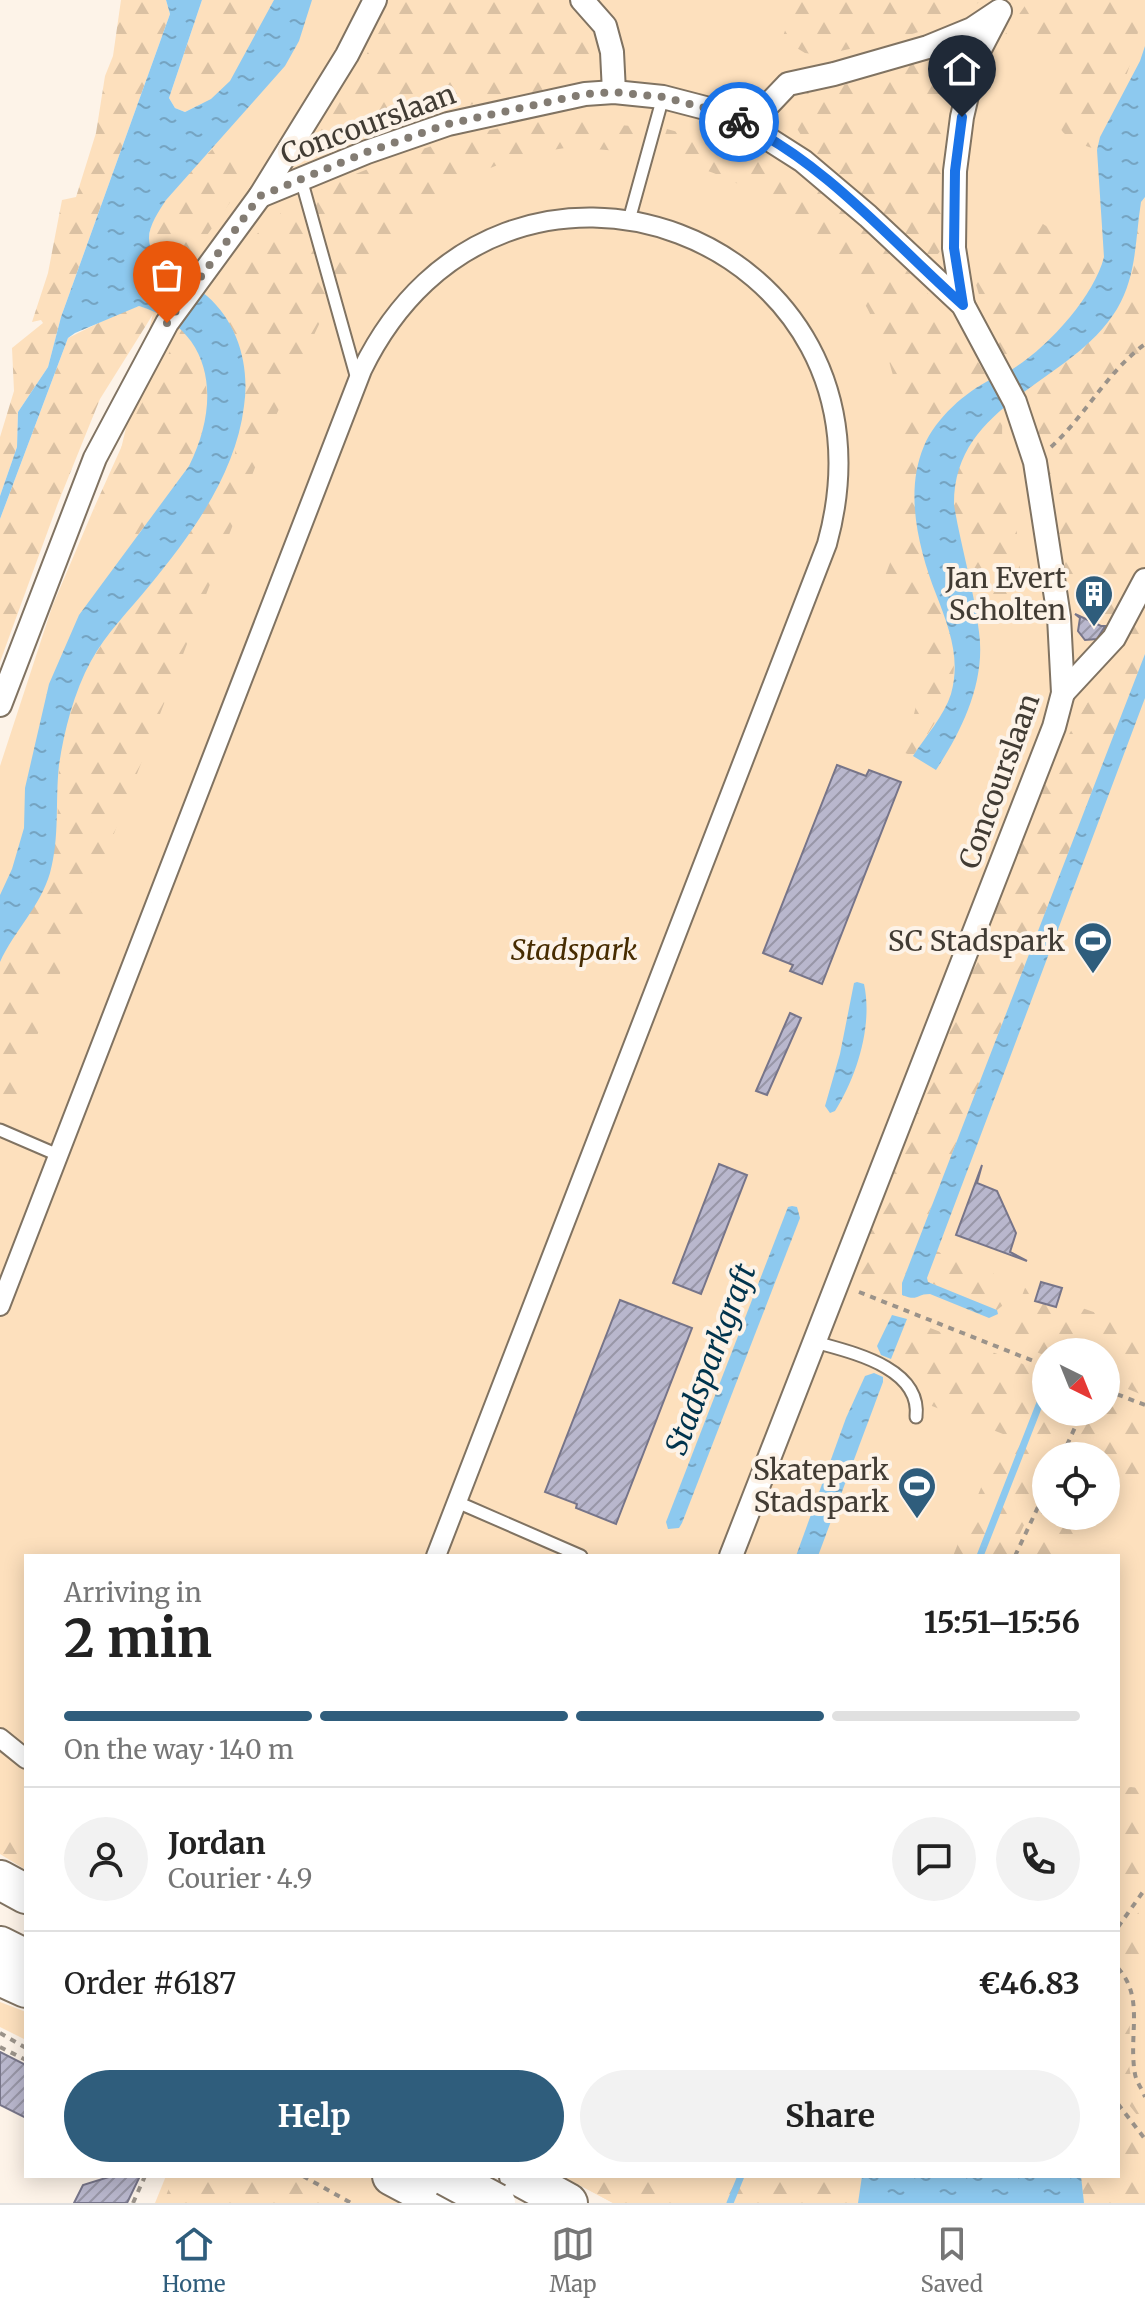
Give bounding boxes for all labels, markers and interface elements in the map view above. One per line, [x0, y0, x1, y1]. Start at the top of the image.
pin [928, 35, 996, 117]
icon: home [940, 47, 984, 91]
street label: Concourslaan [276, 76, 460, 172]
courier [699, 82, 779, 162]
icon: bike [717, 100, 761, 144]
pin [133, 241, 201, 323]
icon: bag [145, 253, 189, 297]
place label: Jan Evert Scholten [944, 560, 1066, 628]
building icon: Jan Evert Scholten [1073, 573, 1115, 628]
street label: Concourslaan [951, 689, 1047, 873]
sports icon: SC Stadspark [1072, 920, 1114, 975]
place label: SC Stadspark [888, 923, 1065, 959]
park label: Stadspark [511, 932, 637, 968]
water label: Stadsparkgraft [656, 1258, 764, 1460]
north arrow [1032, 1338, 1120, 1426]
map controls [1032, 1338, 1120, 1530]
button: locate [1032, 1442, 1120, 1530]
place label: Skatepark Stadspark [753, 1452, 889, 1520]
sports icon: Skatepark Stadspark [896, 1465, 938, 1520]
text: Arriving in [64, 1576, 202, 1609]
text: 15:51–15:56 [924, 1603, 1080, 1641]
text: 2 min [64, 1606, 212, 1671]
text: On the way · 140 m [64, 1733, 294, 1766]
button: person [64, 1817, 148, 1901]
button: chat [892, 1817, 976, 1901]
button: phone [996, 1817, 1080, 1901]
text: Jordan [168, 1824, 266, 1862]
text: Courier · 4.9 [168, 1862, 312, 1895]
text: Order #6187 [64, 1964, 236, 2002]
text: €46.83 [978, 1964, 1080, 2002]
button: Help [64, 2070, 564, 2162]
button: Share [580, 2070, 1080, 2162]
tab: Home [162, 2222, 225, 2298]
tab: Map [550, 2222, 596, 2298]
tab: Saved [921, 2222, 983, 2298]

